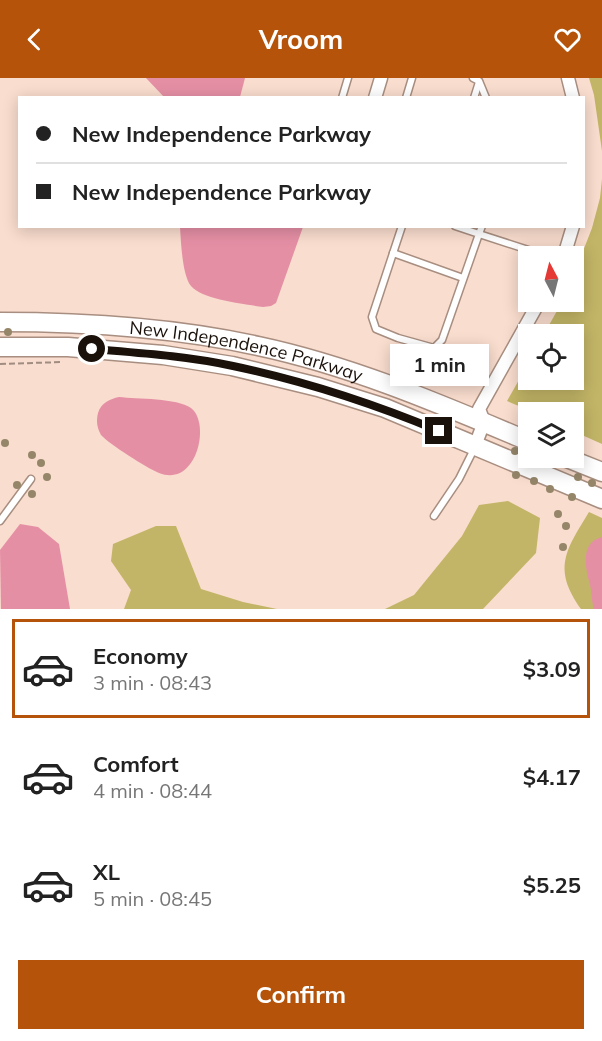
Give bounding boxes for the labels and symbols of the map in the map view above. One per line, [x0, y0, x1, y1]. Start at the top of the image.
north arrow [518, 246, 584, 312]
street label: New Independence Parkway [129, 315, 367, 386]
route start [78, 335, 105, 362]
callout: 1 min [390, 344, 488, 386]
route end [425, 417, 452, 444]

